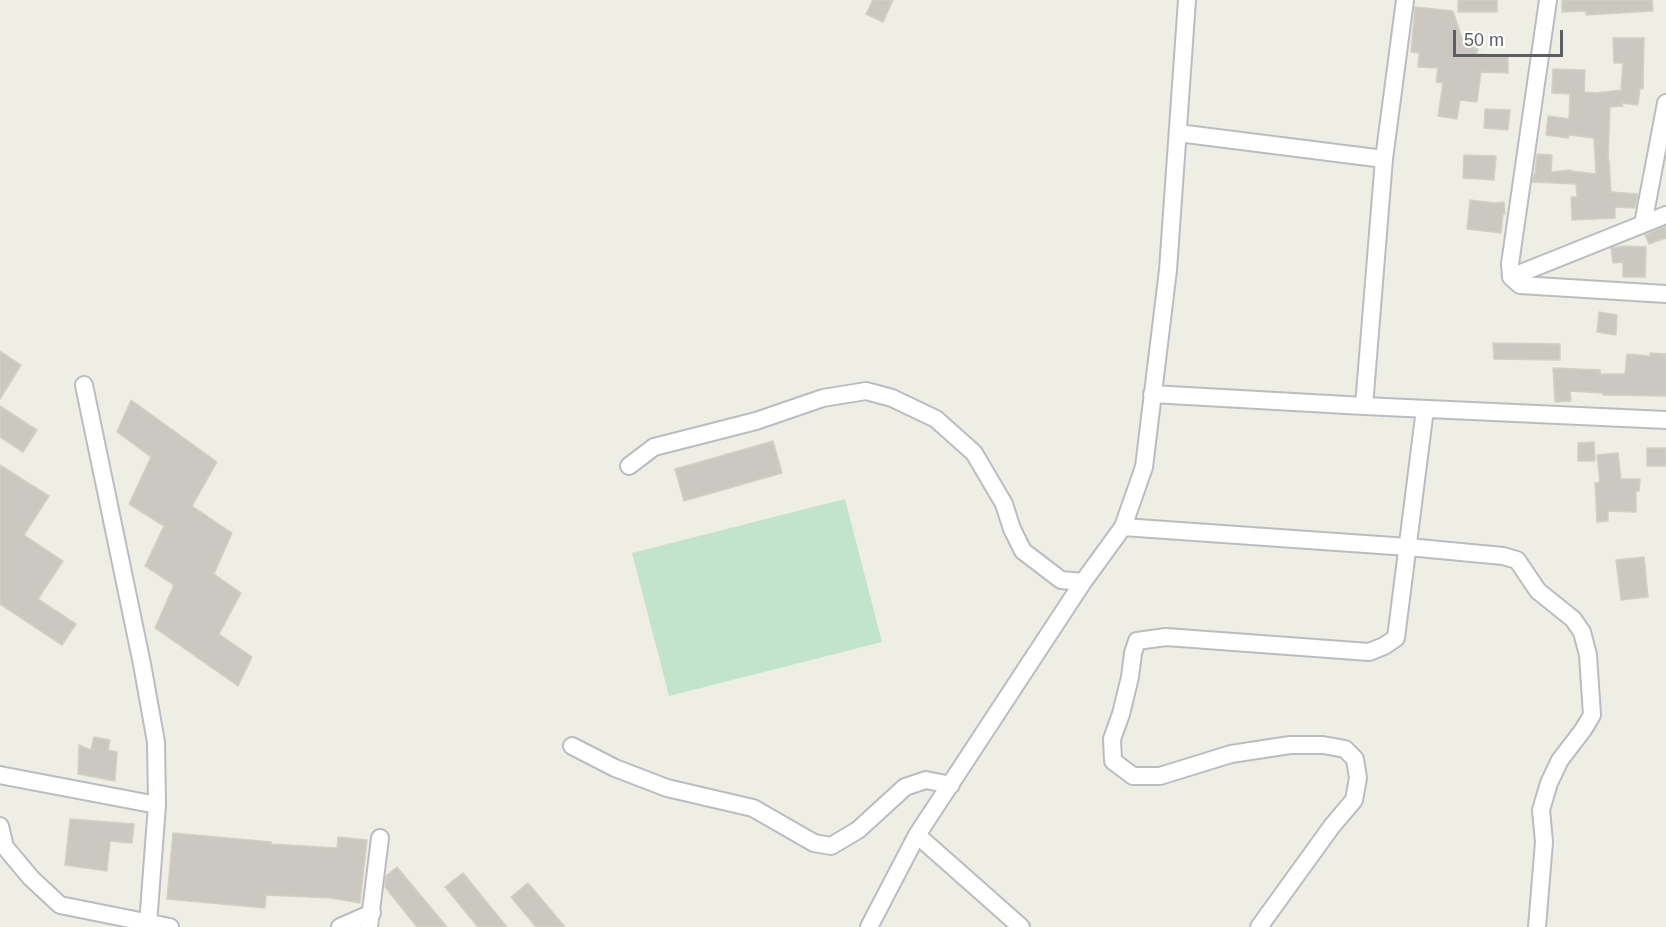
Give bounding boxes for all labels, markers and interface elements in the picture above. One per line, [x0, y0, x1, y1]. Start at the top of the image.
scale bar [1456, 18, 1566, 56]
text: 50 m [1464, 30, 1504, 50]

